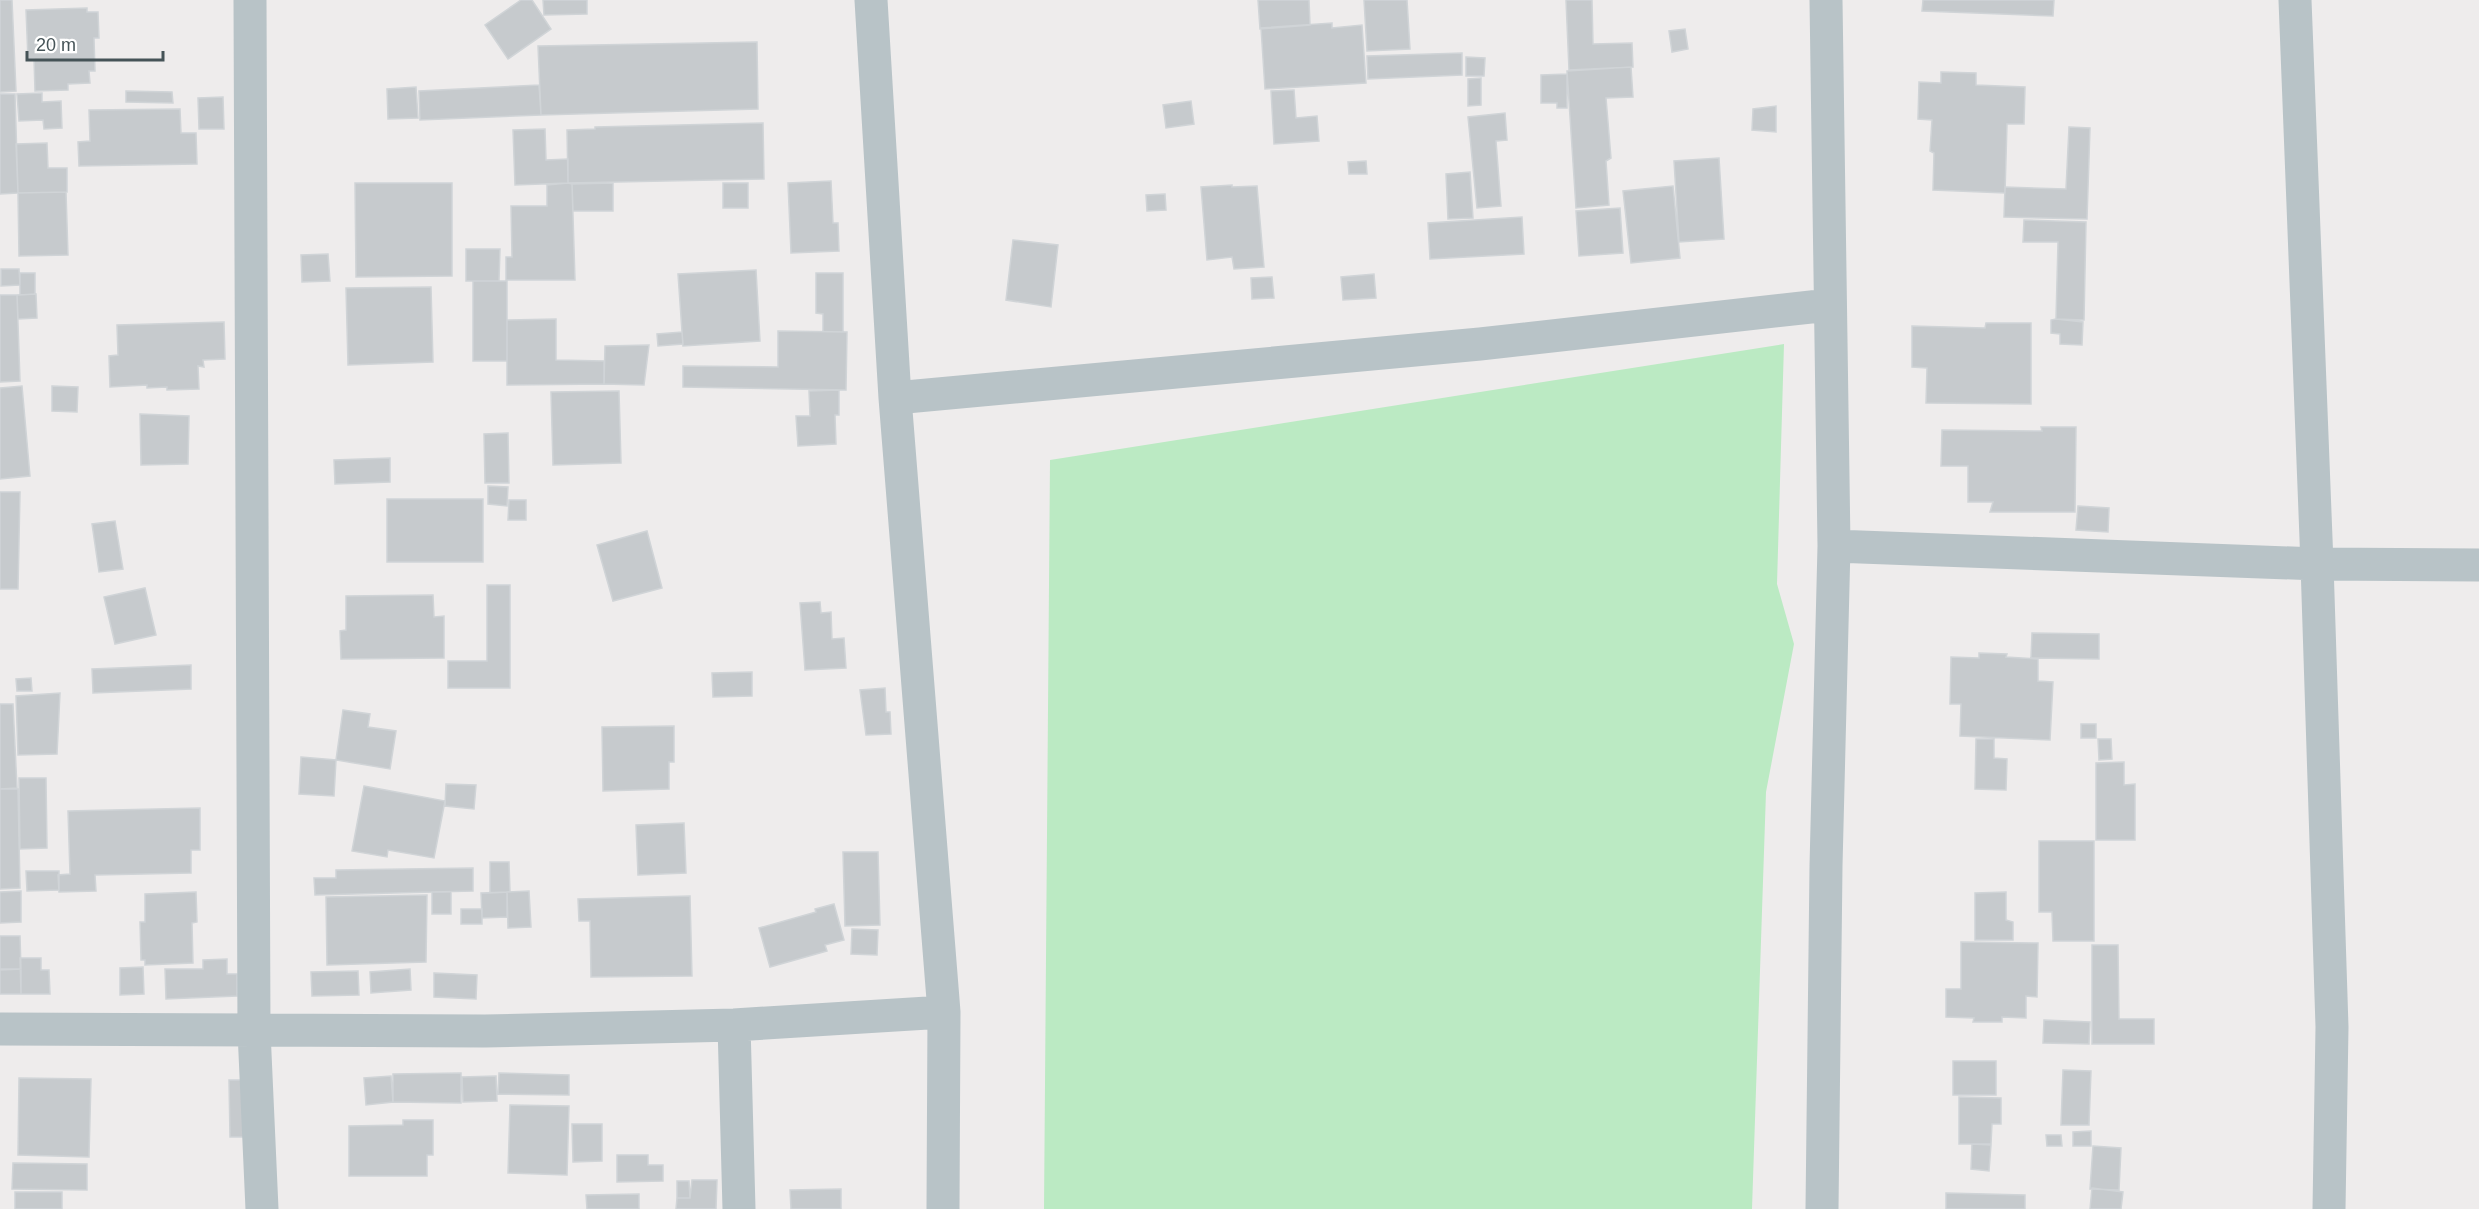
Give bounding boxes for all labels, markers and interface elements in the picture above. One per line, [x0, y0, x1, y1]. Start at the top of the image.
scale bar [27, 24, 164, 62]
text: 20 m [36, 35, 76, 55]

